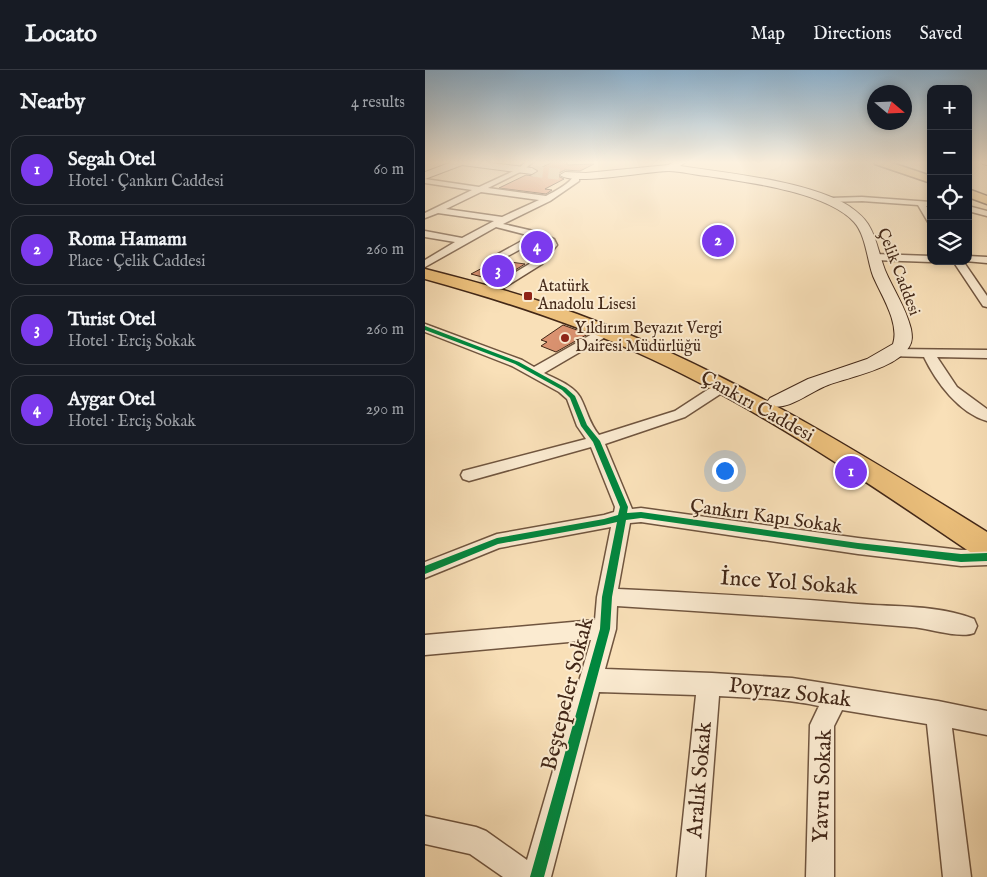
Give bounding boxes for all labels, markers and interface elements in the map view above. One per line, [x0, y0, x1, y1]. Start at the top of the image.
text: Locato [25, 19, 97, 50]
text: Map [751, 23, 785, 46]
text: Directions [813, 23, 891, 46]
text: Saved [919, 23, 962, 46]
north arrow [867, 85, 912, 130]
map controls [927, 85, 972, 265]
button: + [927, 85, 972, 130]
text: Nearby [20, 89, 85, 116]
text: 4 results [351, 93, 405, 113]
button: − [927, 130, 972, 175]
text: Segah Otel [68, 148, 155, 172]
text: 1 [34, 160, 40, 180]
text: 60 m [374, 160, 404, 180]
text: Hotel · Çankırı Caddesi [68, 172, 224, 192]
button: locate [927, 175, 972, 220]
button: layers [927, 220, 972, 265]
pin: 2 [702, 222, 734, 260]
street label: Çelik Caddesi [872, 225, 924, 319]
text: Roma Hamamı [68, 228, 187, 252]
pin: 4 [521, 228, 553, 266]
text: 2 [33, 240, 41, 260]
text: 260 m [366, 240, 404, 260]
text: Place · Çelik Caddesi [68, 252, 205, 272]
pin: 3 [482, 252, 514, 290]
place label: Atatürk Anadolu Lisesi [537, 277, 636, 315]
marker: Atatürk Anadolu Lisesi [522, 290, 534, 302]
text: Turist Otel [68, 308, 156, 332]
place label: Yıldırım Beyazıt Vergi Dairesi Müdürlüğü [575, 319, 722, 357]
text: 3 [34, 320, 40, 340]
text: 260 m [366, 320, 404, 340]
text: Hotel · Erciş Sokak [68, 332, 196, 352]
marker: Yıldırım Beyazıt Vergi Dairesi Müdürlüğü [559, 332, 571, 344]
street label: Çankırı Caddesi [696, 366, 818, 448]
text: Aygar Otel [68, 388, 155, 412]
text: 4 [33, 400, 41, 420]
text: 290 m [366, 400, 404, 420]
text: Hotel · Erciş Sokak [68, 412, 196, 432]
pin: 1 [835, 453, 867, 491]
your location [712, 458, 738, 484]
street label: Çankırı Kapı Sokak [688, 494, 844, 540]
street label: İnce Yol Sokak [719, 564, 859, 602]
street label: Beştepeler Sokak [535, 614, 601, 774]
street label: Poyraz Sokak [727, 672, 853, 714]
street label: Aralık Sokak [681, 720, 719, 841]
street label: Yavru Sokak [807, 728, 839, 843]

